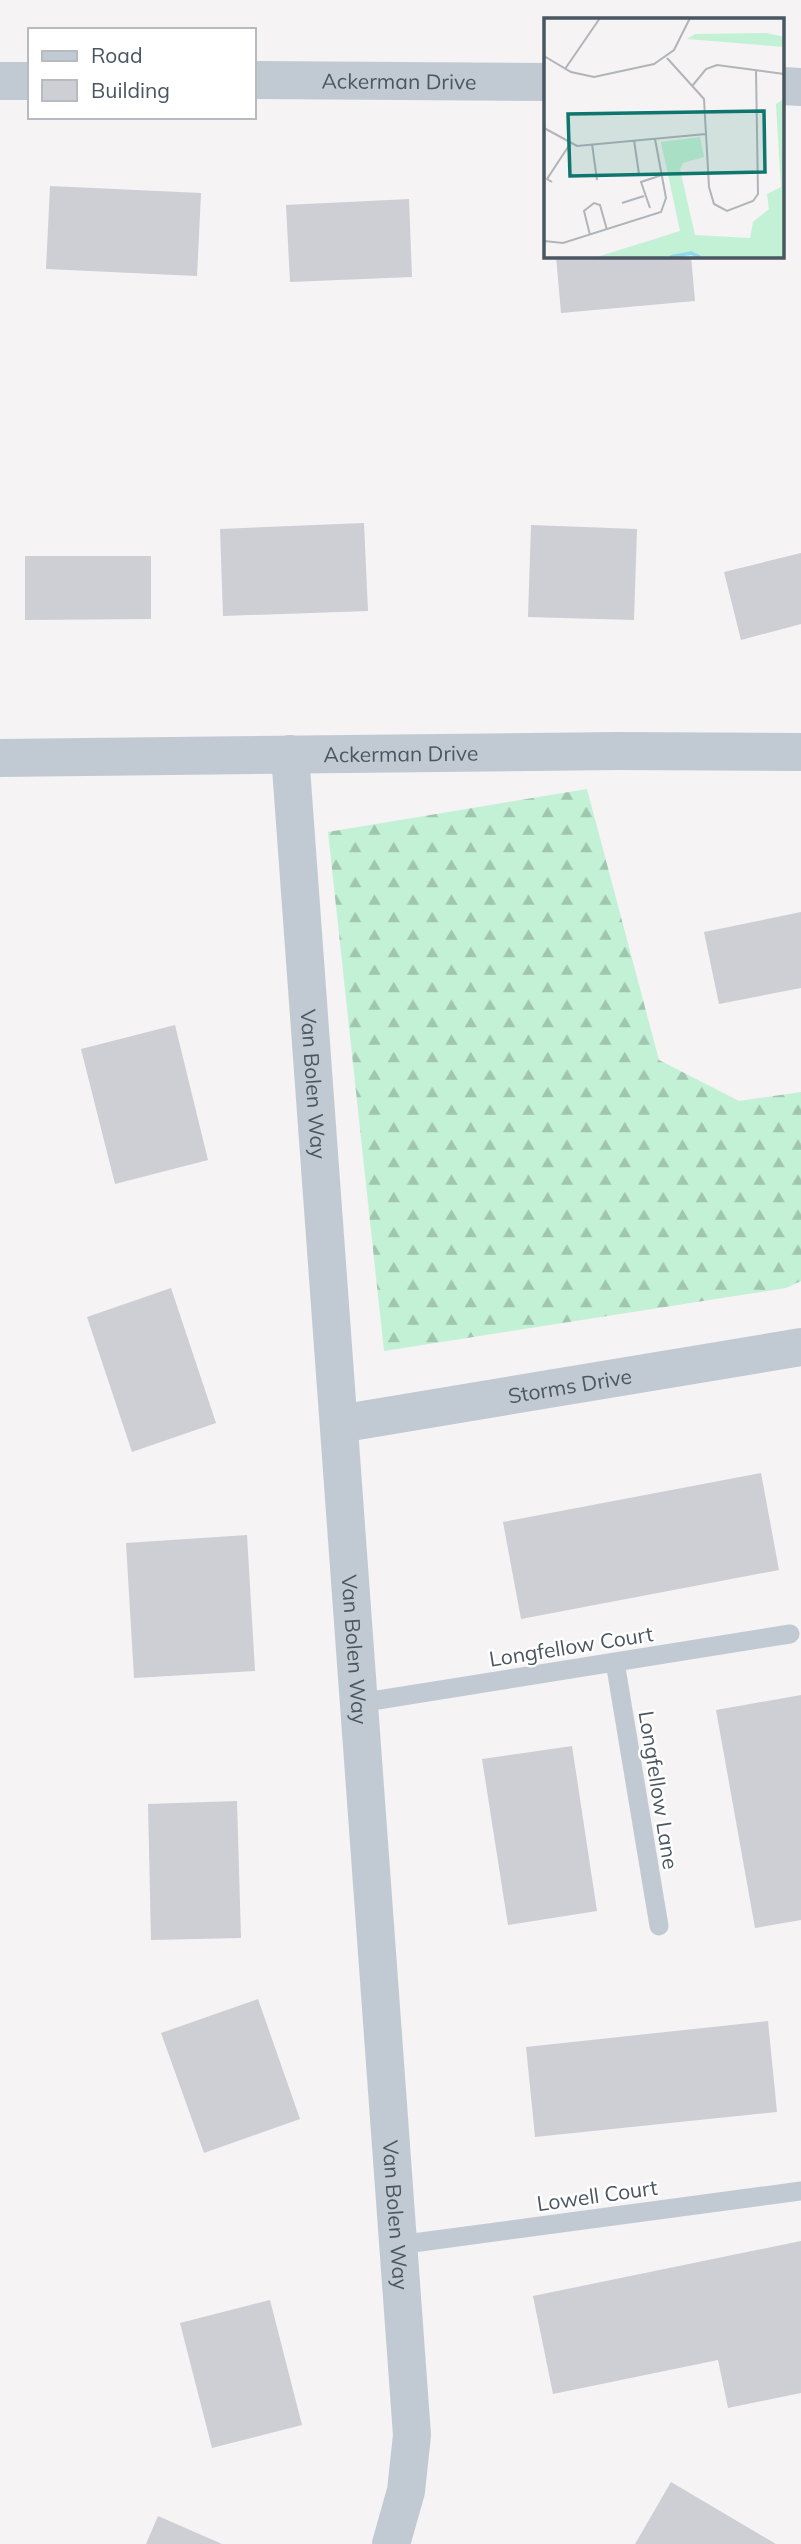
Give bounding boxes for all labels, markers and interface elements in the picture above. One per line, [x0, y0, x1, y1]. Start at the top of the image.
inset map [544, 18, 784, 257]
legend [28, 28, 256, 119]
text: Road [91, 42, 142, 68]
street label: Ackerman Drive [321, 67, 477, 95]
text: Building [91, 77, 170, 103]
street label: Ackerman Drive [323, 740, 479, 767]
street label: Van Bolen Way [296, 1008, 332, 1160]
street label: Storms Drive [506, 1362, 634, 1409]
street label: Van Bolen Way [337, 1574, 373, 1725]
street label: Longfellow Court [487, 1620, 655, 1672]
street label: Longfellow Lane [634, 1709, 684, 1871]
street label: Van Bolen Way [378, 2139, 414, 2291]
street label: Lowell Court [535, 2174, 659, 2216]

